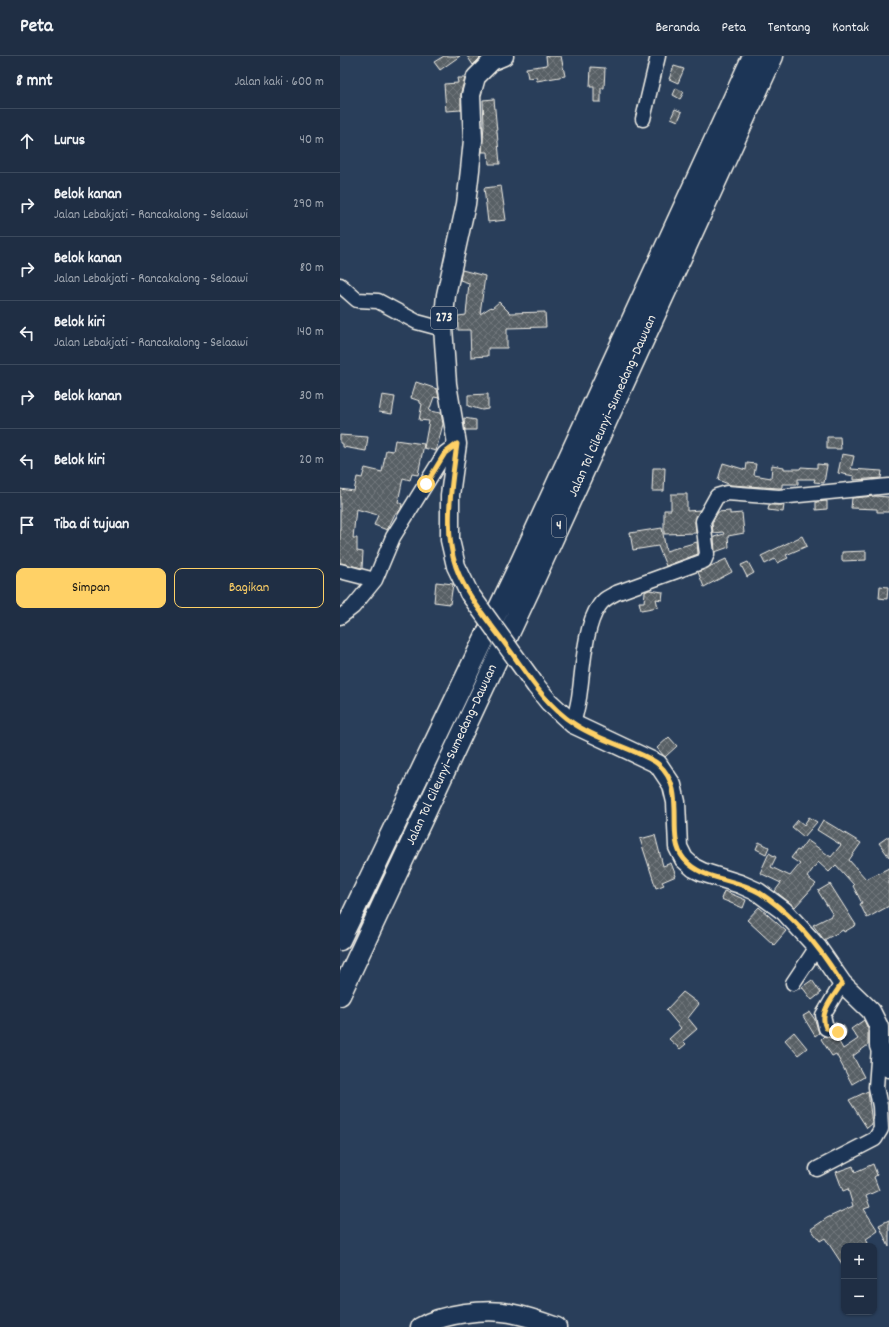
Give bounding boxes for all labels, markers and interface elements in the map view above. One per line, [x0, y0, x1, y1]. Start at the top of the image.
text: Peta [20, 14, 53, 41]
text: Beranda [655, 18, 700, 38]
text: Peta [722, 18, 746, 38]
text: Tentang [768, 18, 810, 38]
text: Kontak [832, 18, 869, 38]
text: 8 mnt [16, 70, 53, 94]
text: Jalan kaki · 600 m [234, 73, 324, 92]
icon: ahead [16, 130, 38, 152]
text: Lurus [54, 130, 85, 152]
text: 40 m [300, 131, 324, 150]
text: Belok kanan [54, 184, 122, 206]
icon: right [16, 194, 38, 216]
text: 290 m [293, 195, 324, 214]
text: Jalan Lebakjati - Rancakalong - Selaawi [54, 206, 248, 225]
text: Belok kanan [54, 248, 122, 270]
icon: right [16, 258, 38, 280]
text: 80 m [300, 259, 324, 278]
text: Jalan Lebakjati - Rancakalong - Selaawi [54, 270, 248, 289]
road number: 273 [431, 307, 457, 329]
text: Belok kiri [54, 312, 105, 334]
street label: Jalan Tol Cileunyi–Sumedang–Dawuan [564, 312, 662, 500]
icon: left [16, 322, 38, 344]
text: 140 m [297, 323, 324, 342]
text: Jalan Lebakjati - Rancakalong - Selaawi [54, 334, 248, 353]
icon: right [16, 386, 38, 408]
text: Belok kanan [54, 386, 122, 408]
text: 30 m [299, 387, 324, 406]
icon: left [16, 450, 38, 472]
text: Belok kiri [54, 450, 105, 472]
text: 20 m [299, 451, 324, 470]
route start [417, 475, 435, 493]
icon: arrive [16, 514, 38, 536]
text: Tiba di tujuan [54, 514, 129, 536]
road number: 4 [552, 515, 566, 537]
button: Simpan [16, 568, 166, 608]
button: Bagikan [174, 568, 324, 608]
street label: Jalan Tol Cileunyi–Sumedang–Dawuan [401, 661, 503, 849]
route end [829, 1023, 847, 1041]
map controls [841, 1243, 877, 1315]
button: + [841, 1243, 877, 1279]
button: − [841, 1279, 877, 1315]

